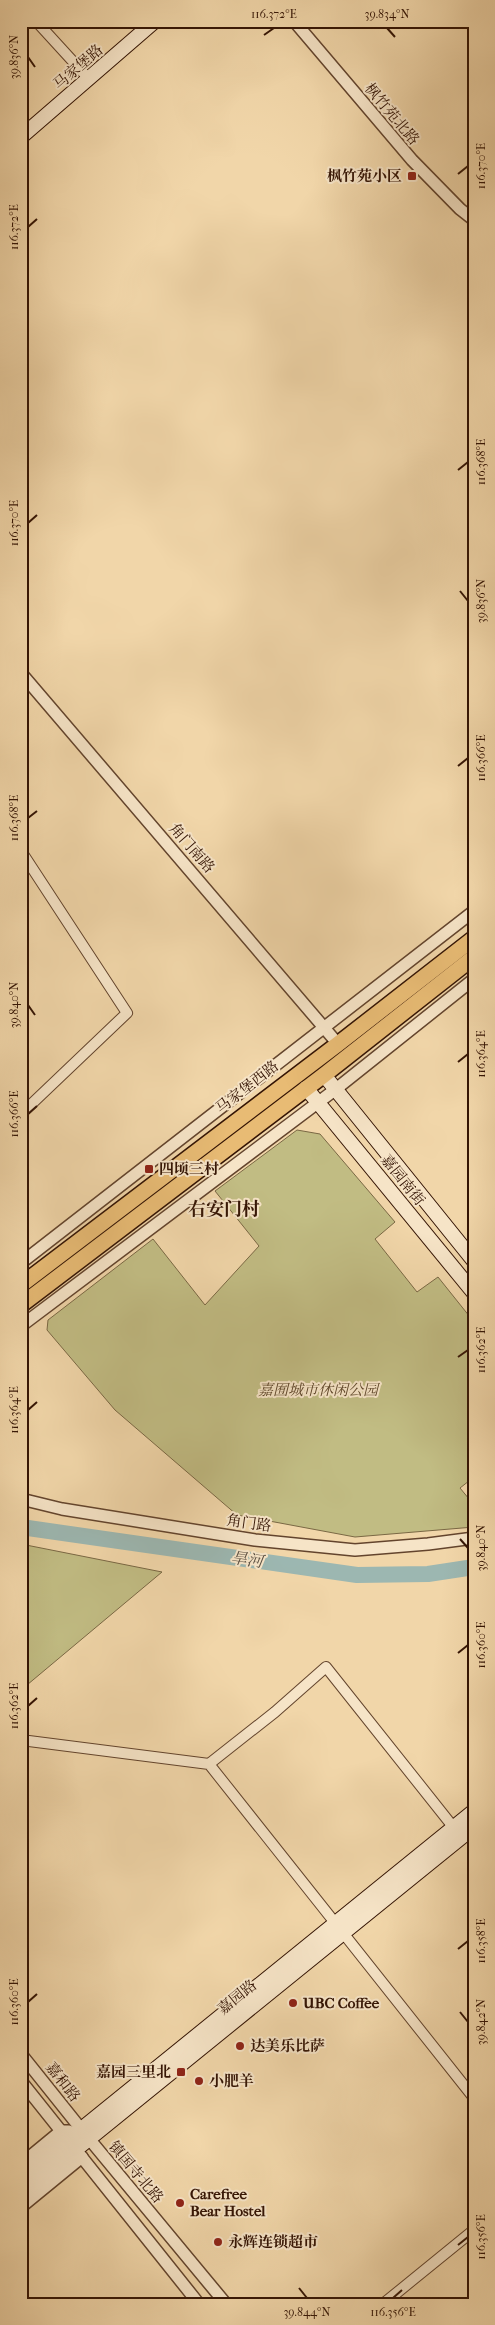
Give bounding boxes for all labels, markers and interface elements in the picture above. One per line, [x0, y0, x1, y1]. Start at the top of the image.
text: 116.372°E [251, 7, 297, 21]
text: 39.834°N [364, 7, 410, 21]
text: 39.836°N [7, 35, 21, 79]
street label: 马家堡路 [49, 41, 107, 93]
street label: 枫竹苑北路 [361, 79, 423, 149]
text: 116.370°E [474, 143, 488, 189]
place label: 枫竹苑小区 [327, 167, 402, 185]
marker: 枫竹苑小区 [406, 170, 418, 182]
text: 116.372°E [7, 204, 21, 250]
text: 116.368°E [474, 439, 488, 485]
text: 116.370°E [7, 500, 21, 546]
text: 39.836°N [474, 579, 488, 623]
text: 116.366°E [474, 735, 488, 781]
text: 116.368°E [7, 795, 21, 841]
street label: 角门南路 [166, 819, 218, 877]
text: 39.840°N [7, 982, 21, 1028]
text: 116.364°E [474, 1030, 488, 1078]
street label: 马家堡西路 [212, 1057, 282, 1117]
text: 116.366°E [7, 1091, 21, 1137]
street label: 嘉园南街 [377, 1151, 429, 1209]
place label: 四顷三村 [159, 1160, 219, 1178]
marker: 四顷三村 [143, 1163, 155, 1175]
district label: 右安门村 [188, 1199, 260, 1220]
text: 116.362°E [474, 1327, 488, 1373]
park label: 嘉囿城市休闲公园 [258, 1381, 380, 1399]
text: 116.364°E [7, 1386, 21, 1434]
street label: 角门路 [225, 1511, 273, 1535]
text: 39.840°N [474, 1525, 488, 1571]
water label: 旱河 [230, 1548, 267, 1572]
text: 116.360°E [474, 1621, 488, 1669]
text: 116.362°E [7, 1683, 21, 1729]
text: 116.358°E [474, 1918, 488, 1964]
street label: 嘉园路 [214, 1976, 260, 2018]
text: 116.360°E [7, 1978, 21, 2026]
place label: UBC Coffee [302, 1994, 380, 2012]
marker: UBC Coffee [287, 1997, 299, 2009]
text: 39.842°N [474, 1999, 488, 2045]
place label: 达美乐比萨 [250, 2037, 325, 2055]
marker: 达美乐比萨 [234, 2040, 246, 2052]
street label: 嘉和路 [42, 2059, 84, 2105]
place label: 嘉园三里北 [96, 2063, 171, 2081]
marker: 嘉园三里北 [175, 2066, 187, 2078]
place label: 小肥羊 [209, 2072, 254, 2090]
marker: 小肥羊 [193, 2075, 205, 2087]
street label: 镇国寺北路 [105, 2137, 167, 2207]
place label: Carefree Bear Hostel [190, 2185, 266, 2220]
marker: Carefree Bear Hostel [174, 2197, 186, 2209]
text: 116.356°E [474, 2214, 488, 2260]
place label: 永辉连锁超市 [228, 2233, 318, 2251]
marker: 永辉连锁超市 [212, 2236, 224, 2248]
text: 39.844°N [283, 2305, 331, 2319]
text: 116.356°E [370, 2305, 416, 2319]

